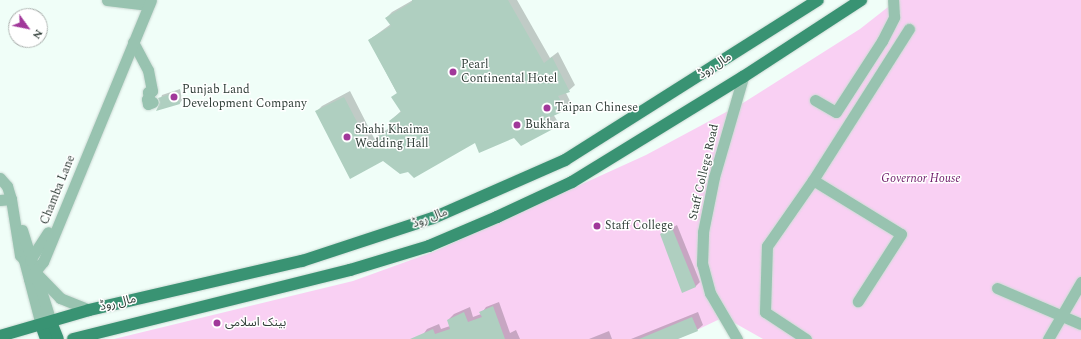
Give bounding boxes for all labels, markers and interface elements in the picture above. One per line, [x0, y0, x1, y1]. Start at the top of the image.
north arrow [8, 8, 48, 48]
text: N [28, 26, 47, 43]
street label: مال روڈ [696, 50, 734, 82]
place label: Pearl Continental Hotel [461, 58, 557, 86]
marker: Pearl Continental Hotel [448, 67, 458, 77]
place label: Punjab Land Development Company [182, 83, 307, 111]
marker: Punjab Land Development Company [169, 92, 179, 102]
place label: Taipan Chinese [555, 101, 638, 115]
marker: Taipan Chinese [542, 103, 552, 113]
place label: Bukhara [525, 118, 570, 132]
marker: Bukhara [512, 120, 522, 130]
place label: Shahi Khaima Wedding Hall [355, 123, 429, 151]
street label: Staff College Road [686, 123, 722, 221]
marker: Shahi Khaima Wedding Hall [342, 132, 352, 142]
street label: Chamba Lane [38, 153, 78, 227]
park label: Governor House [881, 172, 961, 186]
street label: مال روڈ [410, 205, 450, 231]
place label: Staff College [605, 219, 673, 233]
marker: Staff College [592, 221, 602, 231]
street label: مال روڈ [99, 292, 137, 314]
place label: بینک اسلامی [225, 316, 286, 330]
marker: بینک اسلامی [212, 318, 222, 328]

